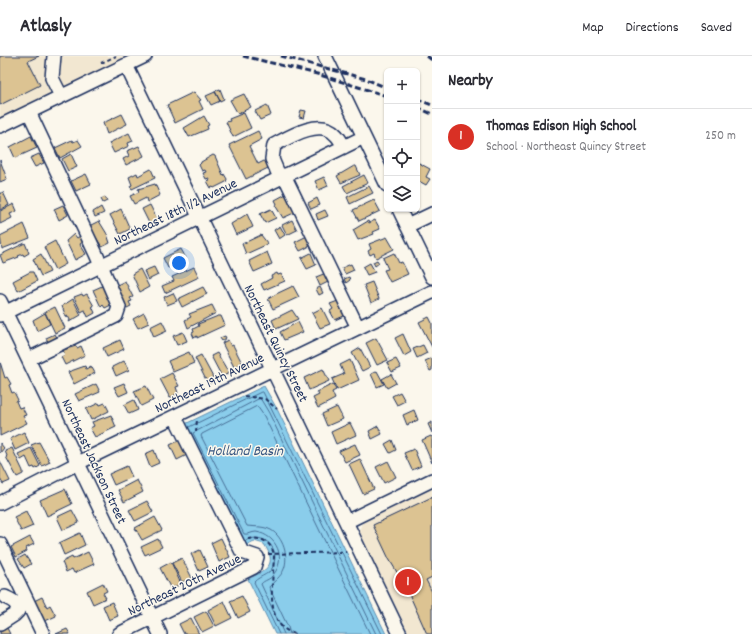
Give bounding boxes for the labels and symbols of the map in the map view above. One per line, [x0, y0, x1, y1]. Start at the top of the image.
street label: Northeast 18th 1/2 Avenue [111, 174, 241, 251]
your location [169, 253, 189, 273]
street label: Northeast Quincy Street [238, 282, 312, 406]
street label: Northeast 19th Avenue [152, 349, 268, 419]
street label: Northeast Jackson Street [55, 396, 131, 528]
water label: Holland Basin [207, 441, 284, 463]
street label: Northeast 20th Avenue [125, 550, 245, 622]
pin: 1 [395, 567, 421, 597]

